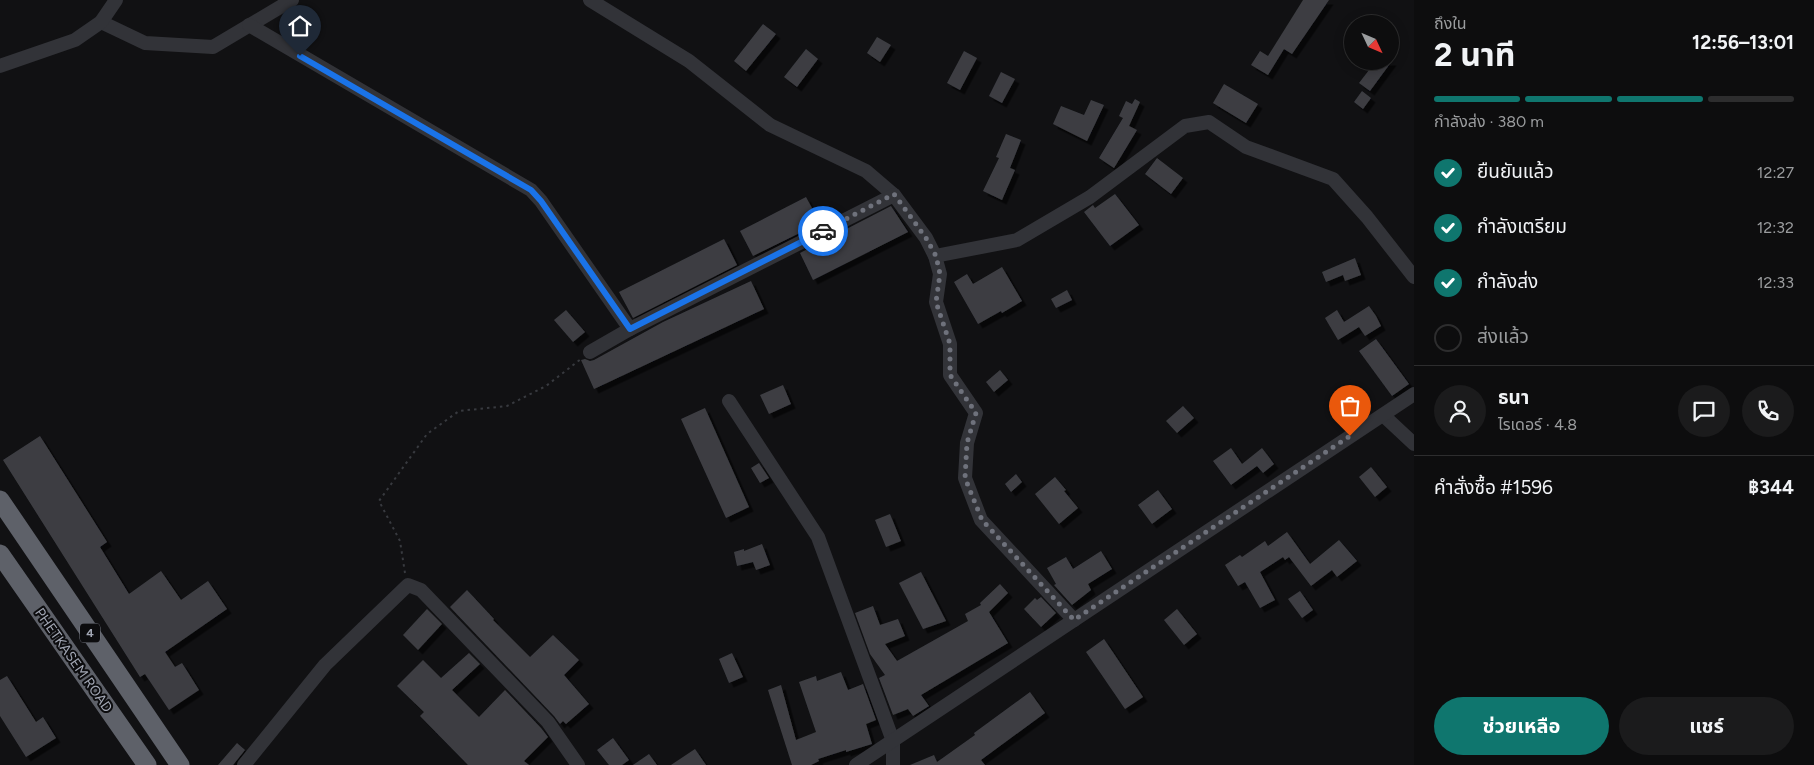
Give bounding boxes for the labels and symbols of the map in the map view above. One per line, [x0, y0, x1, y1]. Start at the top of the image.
pin [279, 5, 321, 56]
north arrow [1344, 15, 1399, 70]
courier [798, 206, 848, 256]
pin [1329, 385, 1371, 436]
street label: PHETKASEM ROAD [31, 605, 116, 716]
road number: 4 [80, 624, 100, 642]

